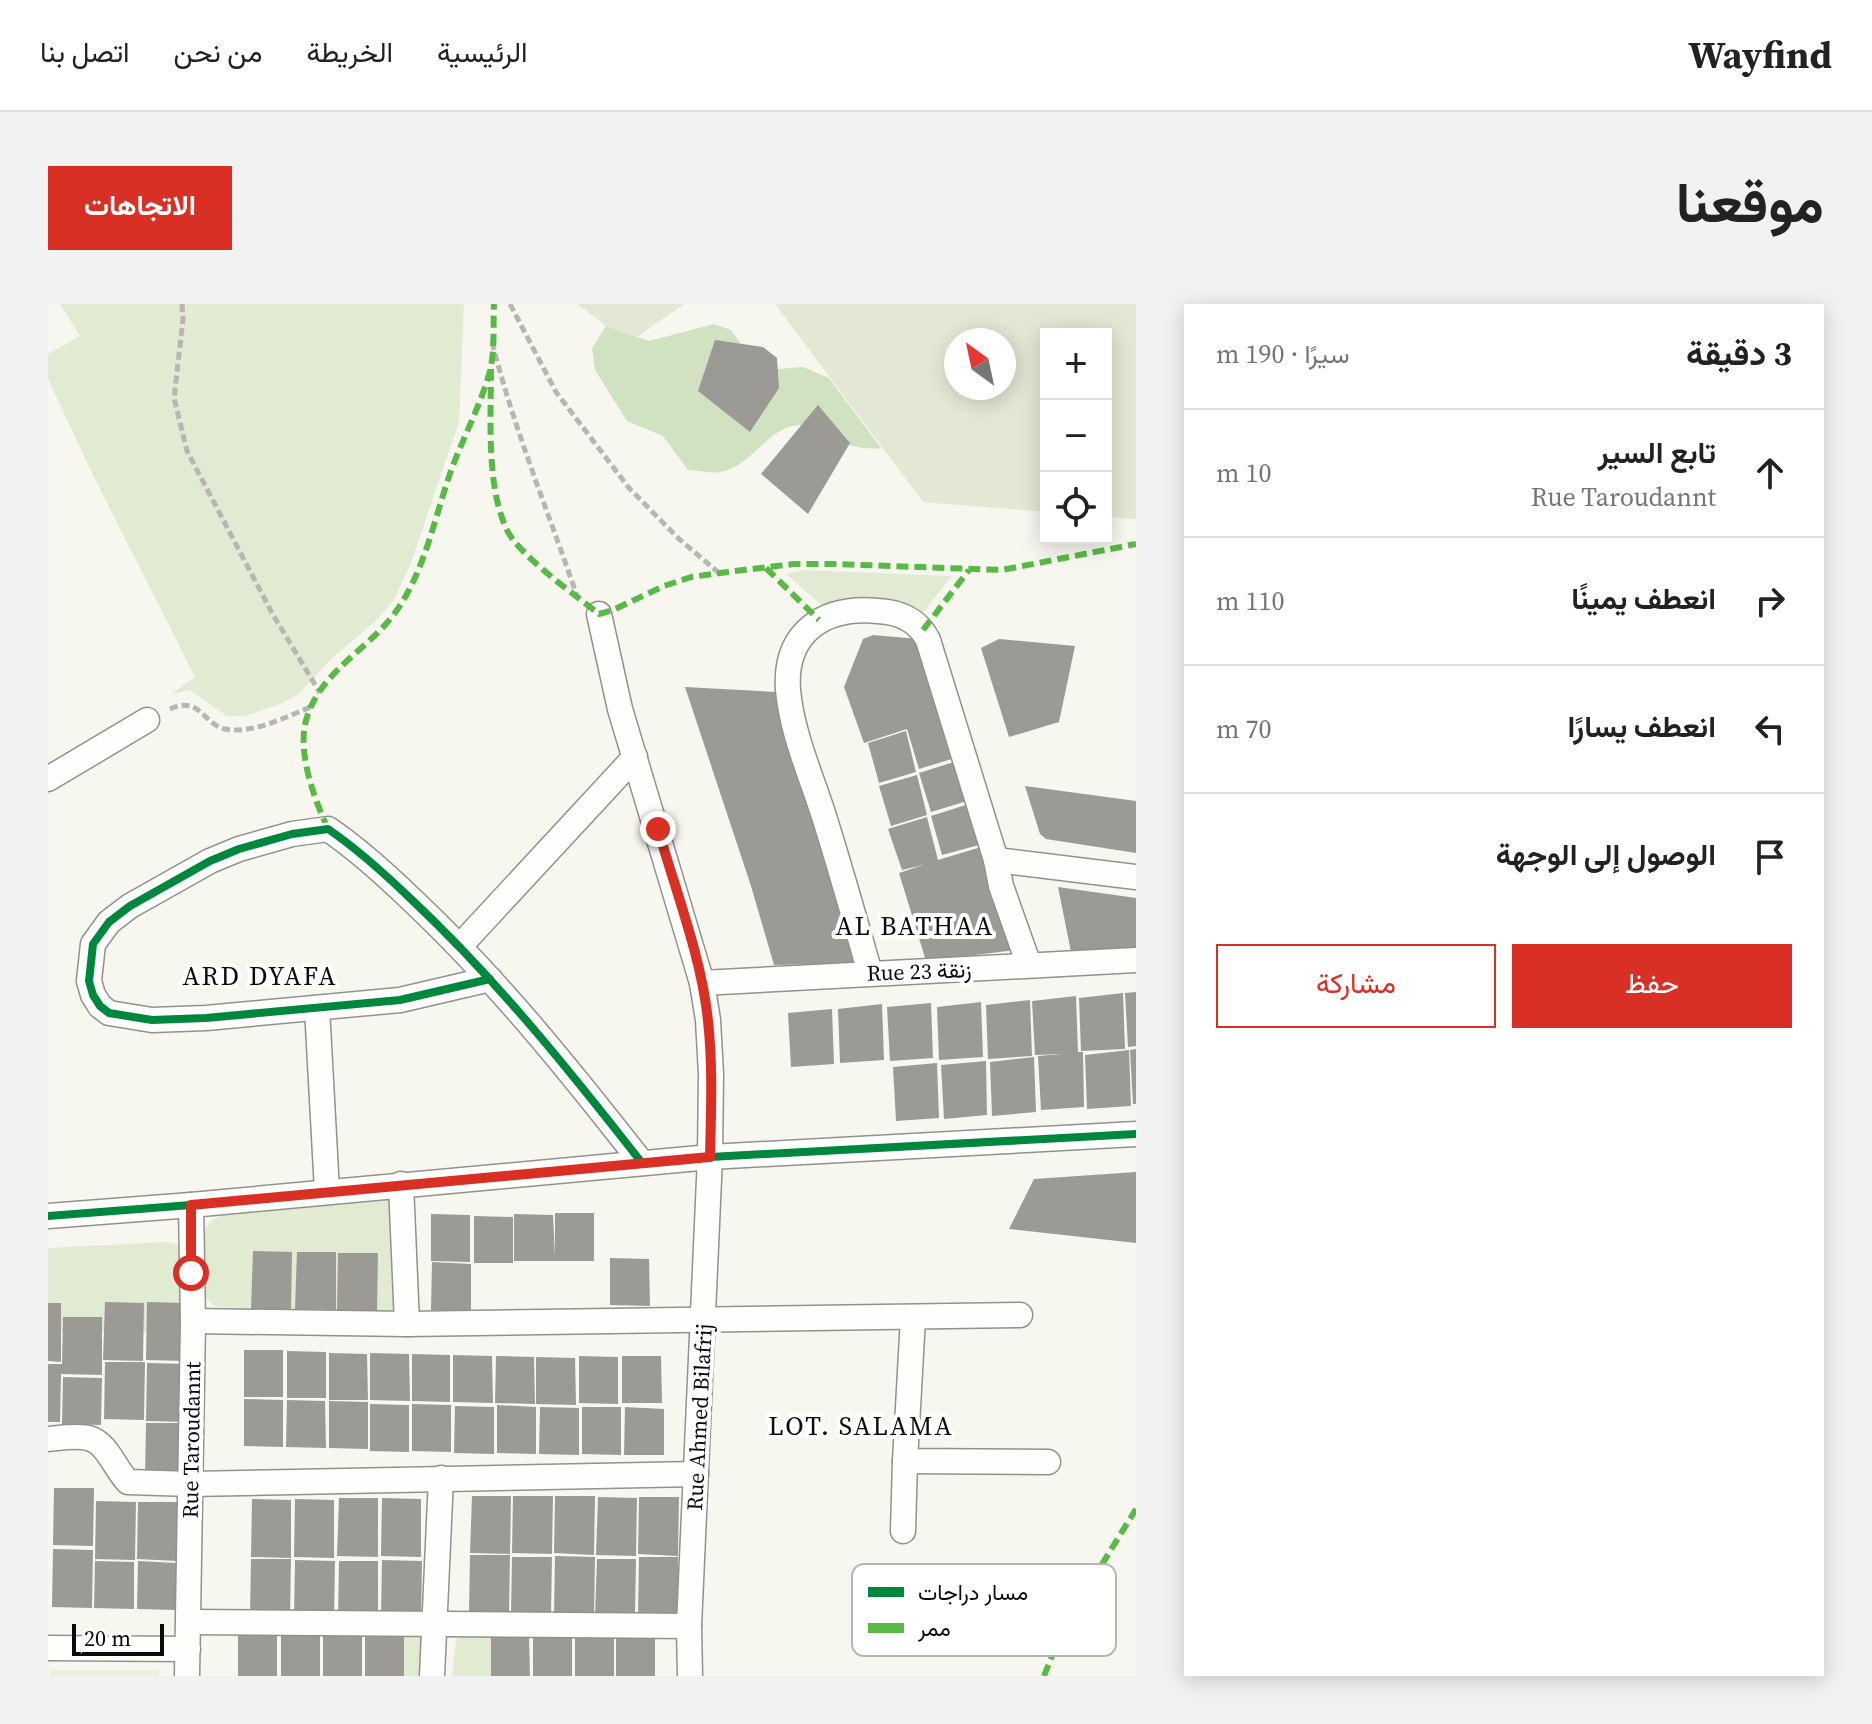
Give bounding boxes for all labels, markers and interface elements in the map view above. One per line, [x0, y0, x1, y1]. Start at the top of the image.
text: Wayfind [1688, 29, 1832, 81]
text: اتصل بنا [40, 33, 129, 71]
text: من نحن [173, 33, 262, 71]
text: الخريطة [306, 33, 393, 71]
text: الرئيسية [437, 33, 528, 71]
text: موقعنا [1676, 164, 1824, 241]
button: الاتجاهات [48, 166, 232, 250]
north arrow [944, 328, 1016, 400]
map controls [1040, 328, 1112, 544]
button: + [1040, 328, 1112, 400]
text: 3 دقيقة [1686, 330, 1792, 376]
text: سيرًا · 190 m [1216, 336, 1350, 372]
button: − [1040, 400, 1112, 472]
text: تابع السير [1598, 432, 1716, 473]
icon: ahead [1748, 451, 1792, 495]
text: 10 m [1216, 455, 1272, 491]
button: locate [1040, 472, 1112, 544]
text: Rue Taroudannt [1531, 479, 1716, 515]
text: انعطف يمينًا [1571, 578, 1716, 619]
icon: right [1748, 579, 1792, 623]
text: 110 m [1216, 583, 1285, 619]
text: انعطف يسارًا [1568, 706, 1716, 747]
icon: left [1748, 707, 1792, 751]
text: 70 m [1216, 711, 1272, 747]
route end [640, 811, 676, 847]
text: الوصول إلى الوجهة [1496, 834, 1716, 875]
icon: arrive [1748, 835, 1792, 879]
district label: AL BATHAA [836, 908, 994, 944]
button: مشاركة [1216, 944, 1496, 1028]
button: حفظ [1512, 944, 1792, 1028]
street label: Rue 23 زنقة [866, 954, 972, 988]
district label: ARD DYAFA [183, 958, 337, 994]
route start [173, 1255, 209, 1291]
street label: Rue Ahmed Bilafrij [679, 1323, 719, 1511]
street label: Rue Taroudannt [175, 1361, 207, 1519]
district label: LOT. SALAMA [768, 1408, 954, 1444]
legend [852, 1564, 1116, 1656]
text: مسار دراجات [918, 1577, 1028, 1607]
text: ممر [917, 1613, 951, 1643]
scale bar [72, 1620, 164, 1656]
text: 20 m [84, 1623, 131, 1653]

